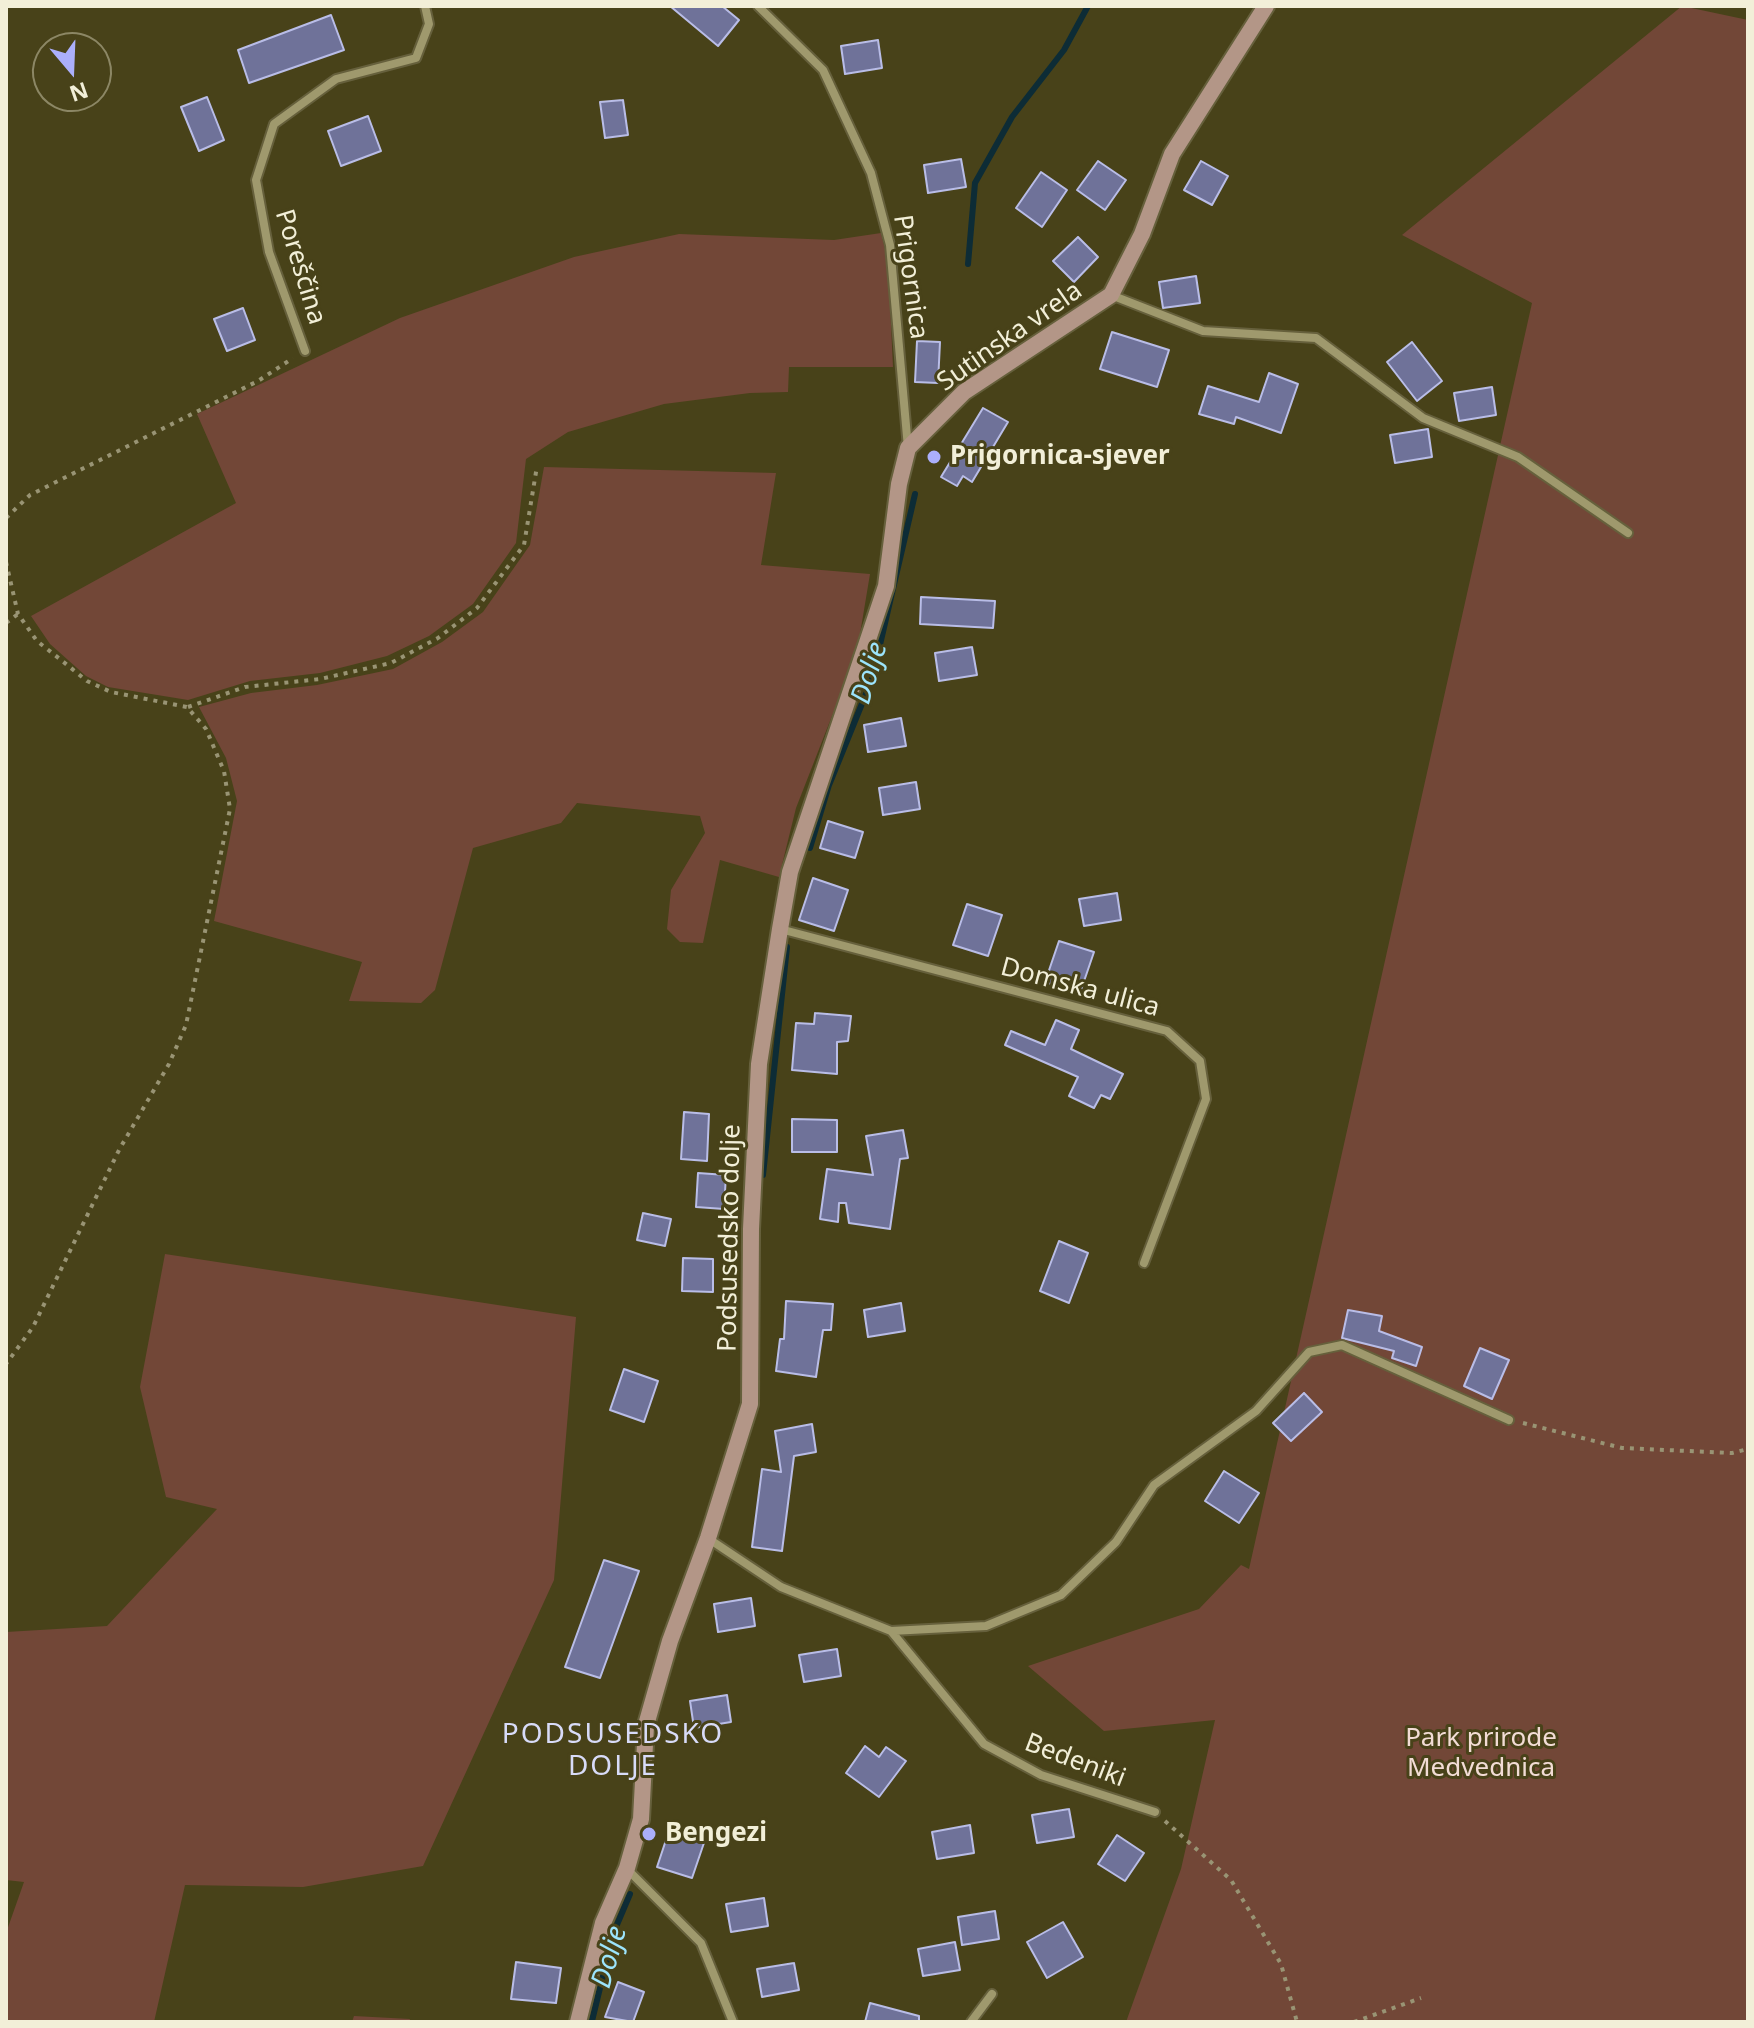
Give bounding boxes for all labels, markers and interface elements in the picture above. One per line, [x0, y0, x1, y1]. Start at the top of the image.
north arrow [32, 32, 112, 112]
text: N [66, 76, 93, 110]
street label: Poreščina [268, 206, 332, 328]
street label: Prigornica [886, 213, 934, 341]
street label: Sutinska vrela [932, 276, 1088, 398]
place label: Prigornica-sjever [950, 441, 1170, 473]
marker: Prigornica-sjever [925, 448, 943, 466]
water label: Dolje [845, 638, 895, 708]
street label: Domska ulica [997, 952, 1163, 1024]
street label: Podsusedsko dolje [712, 1124, 748, 1352]
district label: PODSUSEDSKO DOLJE [502, 1718, 724, 1784]
park label: Park prirode Medvednica [1405, 1723, 1557, 1784]
street label: Bedeniki [1020, 1728, 1130, 1794]
place label: Bengezi [665, 1818, 767, 1850]
marker: Bengezi [640, 1825, 658, 1843]
water label: Dolje [585, 1922, 635, 1992]

